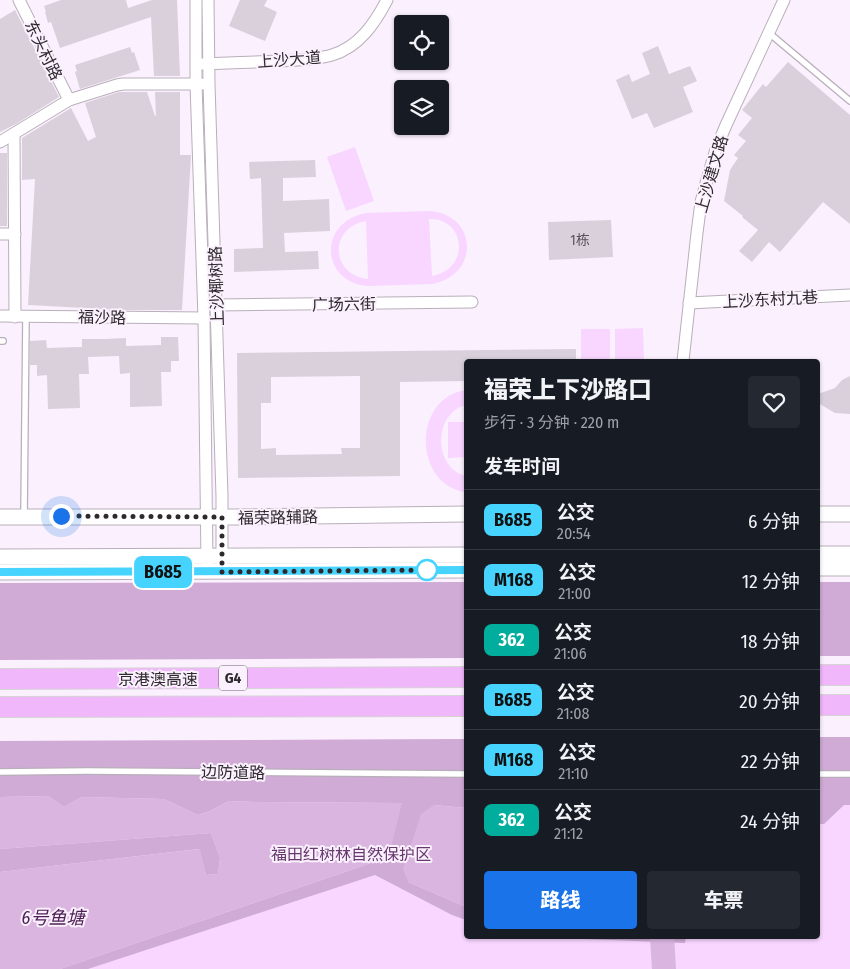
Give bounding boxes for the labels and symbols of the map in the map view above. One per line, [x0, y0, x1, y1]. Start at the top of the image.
street label: 东头村路 [21, 17, 66, 83]
street label: 上沙大道 [256, 48, 322, 71]
street label: 上沙建文路 [691, 133, 732, 215]
house number: 1栋 [570, 232, 590, 249]
street label: 上沙椰树路 [206, 246, 227, 326]
street label: 上沙东村九巷 [722, 287, 818, 311]
street label: 广场六街 [312, 294, 376, 315]
street label: 福沙路 [78, 308, 126, 327]
your location [49, 504, 74, 529]
street label: 福荣路辅路 [238, 507, 318, 528]
line badge: B685 [128, 556, 198, 588]
unlabelled marker [416, 559, 438, 581]
road number: G4 [219, 666, 247, 690]
street label: 京港澳高速 [118, 670, 198, 689]
street label: 边防道路 [201, 762, 265, 783]
park label: 福田红树林自然保护区 [271, 845, 431, 864]
water label: 6号鱼塘 [22, 907, 87, 929]

